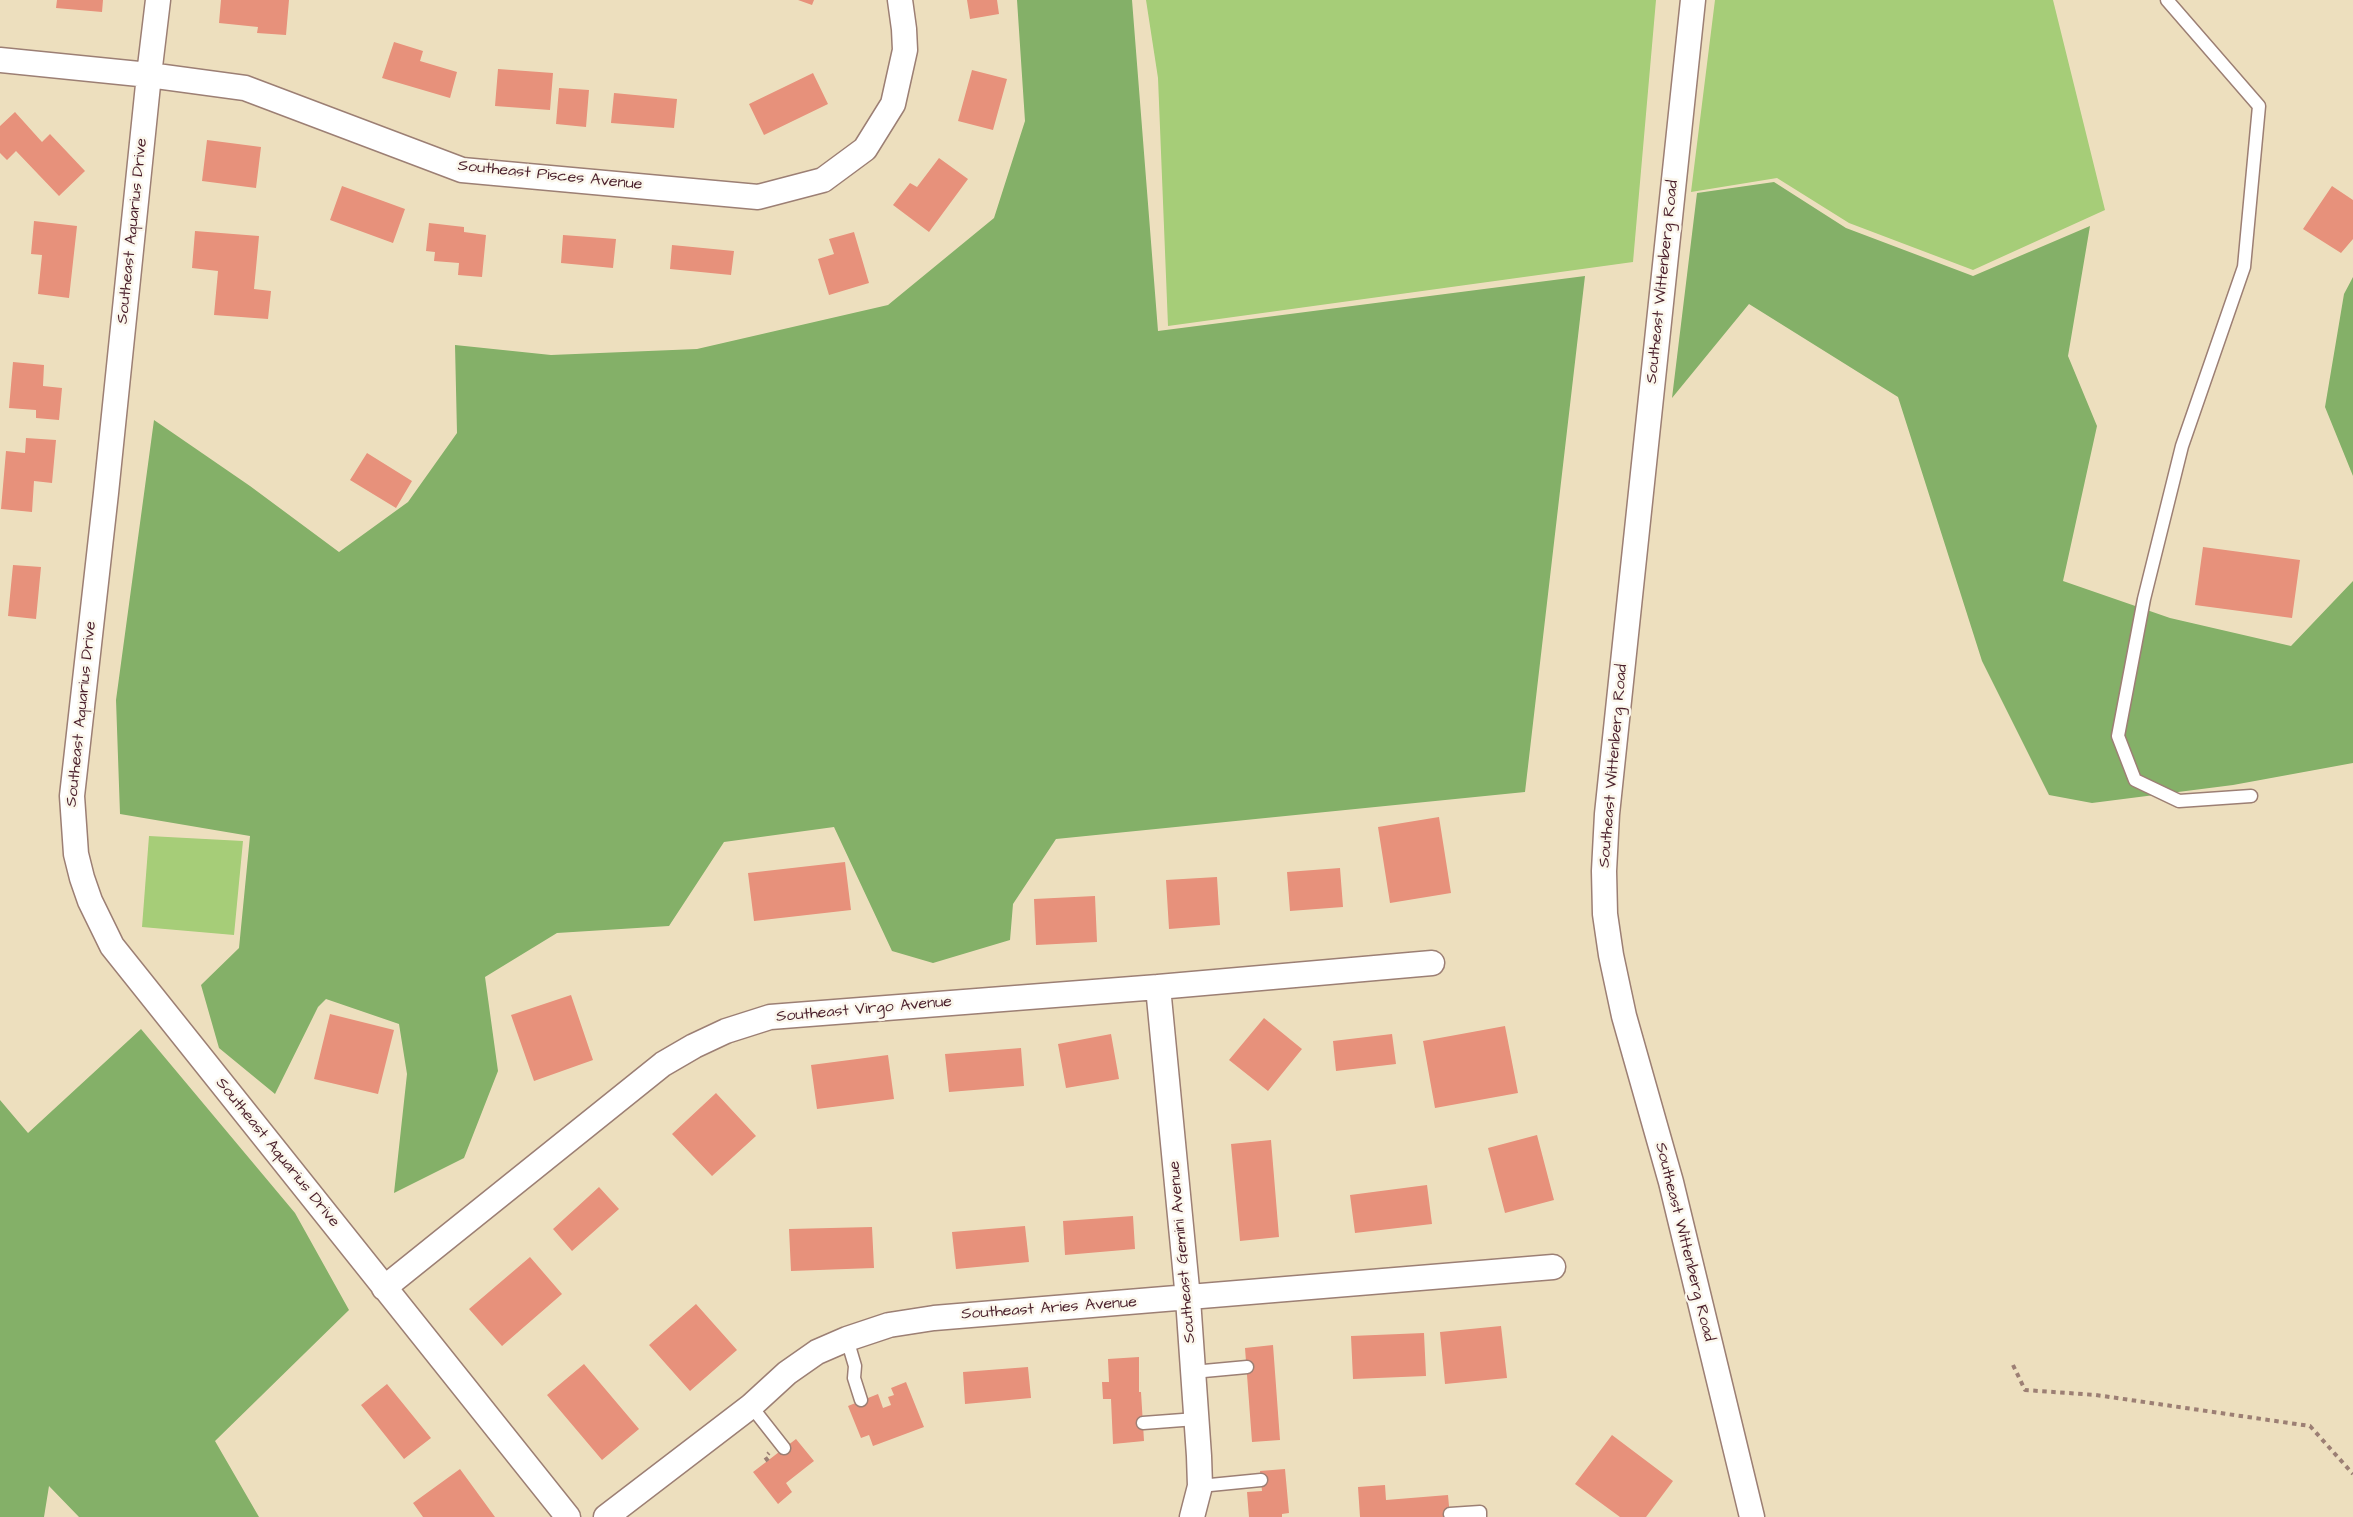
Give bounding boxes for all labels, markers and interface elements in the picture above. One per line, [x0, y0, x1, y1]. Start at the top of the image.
street label: Southeast Aquarius Drive [114, 137, 152, 325]
street label: Southeast Pisces Avenue [457, 157, 643, 195]
street label: Southeast Wittenberg Road [1643, 179, 1683, 385]
street label: Southeast Aquarius Drive [63, 620, 101, 808]
street label: Southeast Wittenberg Road [1596, 663, 1632, 869]
street label: Southeast Virgo Avenue [775, 993, 953, 1027]
street label: Southeast Aquarius Drive [211, 1074, 343, 1232]
street label: Southeast Wittenberg Road [1650, 1140, 1718, 1344]
street label: Southeast Gemini Avenue [1165, 1160, 1201, 1344]
street label: Southeast Aries Avenue [961, 1293, 1137, 1325]

